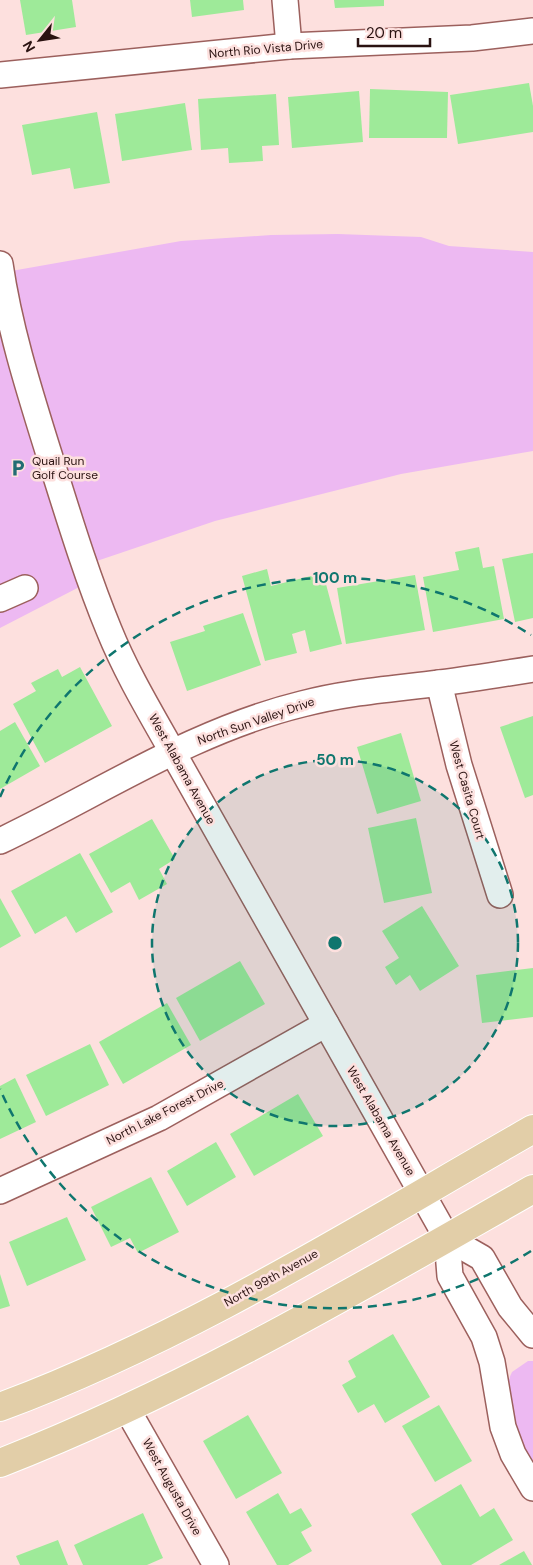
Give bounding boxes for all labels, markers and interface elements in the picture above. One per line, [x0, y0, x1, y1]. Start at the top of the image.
north arrow [15, 15, 65, 65]
scale bar [358, 15, 430, 47]
text: 20 m [366, 23, 402, 43]
street label: North Rio Vista Drive [208, 36, 324, 62]
text: N [18, 38, 39, 55]
place label: Quail Run Golf Course [32, 453, 98, 483]
parking icon: Quail Run Golf Course [8, 458, 28, 478]
text: 100 m [313, 568, 357, 588]
street label: North Sun Valley Drive [195, 693, 317, 749]
street label: West Alabama Avenue [145, 711, 219, 827]
street label: West Casita Court [445, 739, 489, 841]
text: 50 m [316, 750, 354, 770]
centre of rings [326, 934, 344, 952]
street label: West Alabama Avenue [343, 1063, 419, 1179]
street label: North Lake Forest Drive [104, 1075, 226, 1149]
street label: North 99th Avenue [221, 1245, 321, 1311]
street label: West Augusta Drive [139, 1436, 205, 1538]

